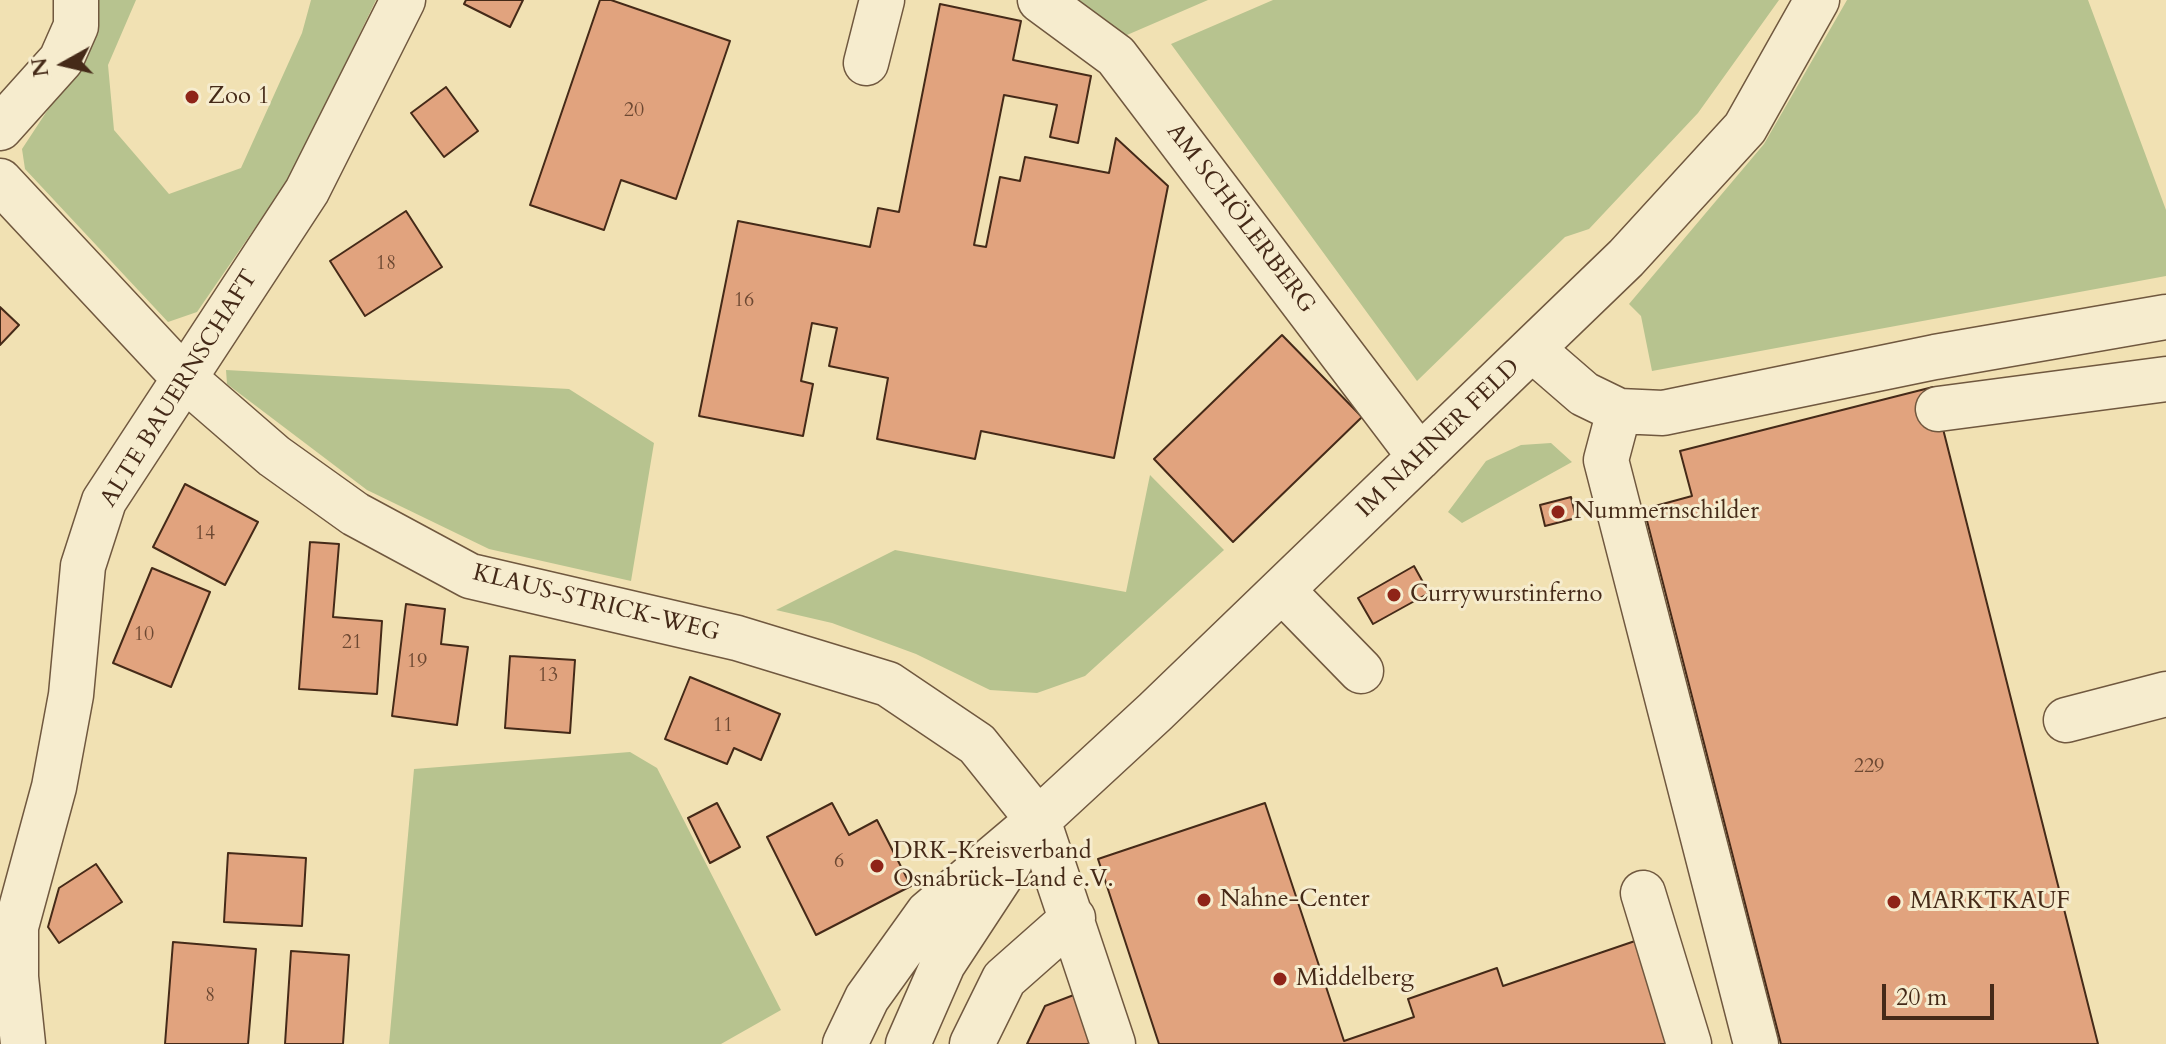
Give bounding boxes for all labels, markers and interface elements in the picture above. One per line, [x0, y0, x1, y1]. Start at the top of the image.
north arrow [24, 24, 104, 104]
text: N [24, 56, 56, 79]
place label: Zoo 1 [208, 83, 270, 111]
marker: Zoo 1 [183, 88, 201, 106]
house number: 20 [624, 99, 644, 123]
street label: AM SCHÖLERBERG [1159, 118, 1321, 320]
house number: 18 [376, 252, 396, 276]
street label: ALTE BAUERNSCHAFT [95, 265, 265, 513]
house number: 16 [734, 289, 754, 313]
street label: IM NAHNER FELD [1351, 354, 1527, 524]
place label: Nummernschilder [1574, 498, 1759, 526]
marker: Nummernschilder [1549, 503, 1567, 521]
house number: 14 [195, 522, 215, 546]
street label: KLAUS-STRICK-WEG [470, 559, 722, 649]
place label: Currywurstinferno [1410, 581, 1602, 609]
marker: Currywurstinferno [1385, 586, 1403, 604]
house number: 10 [134, 623, 154, 647]
house number: 21 [342, 631, 362, 655]
house number: 19 [407, 650, 427, 674]
house number: 13 [538, 664, 558, 688]
house number: 11 [713, 714, 733, 738]
house number: 229 [1854, 755, 1884, 779]
place label: DRK-Kreisverband Osnabrück-Land e.V. [893, 838, 1114, 894]
house number: 6 [834, 850, 844, 874]
marker: DRK-Kreisverband Osnabrück-Land e.V. [868, 857, 886, 875]
place label: Nahne-Center [1220, 886, 1369, 914]
place label: MARKTKAUF [1910, 888, 2070, 916]
marker: Nahne-Center [1195, 891, 1213, 909]
marker: MARKTKAUF [1885, 893, 1903, 911]
place label: Middelberg [1296, 965, 1414, 993]
scale bar [1886, 968, 1998, 1018]
marker: Middelberg [1271, 970, 1289, 988]
text: 20 m [1896, 981, 1947, 1014]
house number: 8 [205, 984, 215, 1008]

